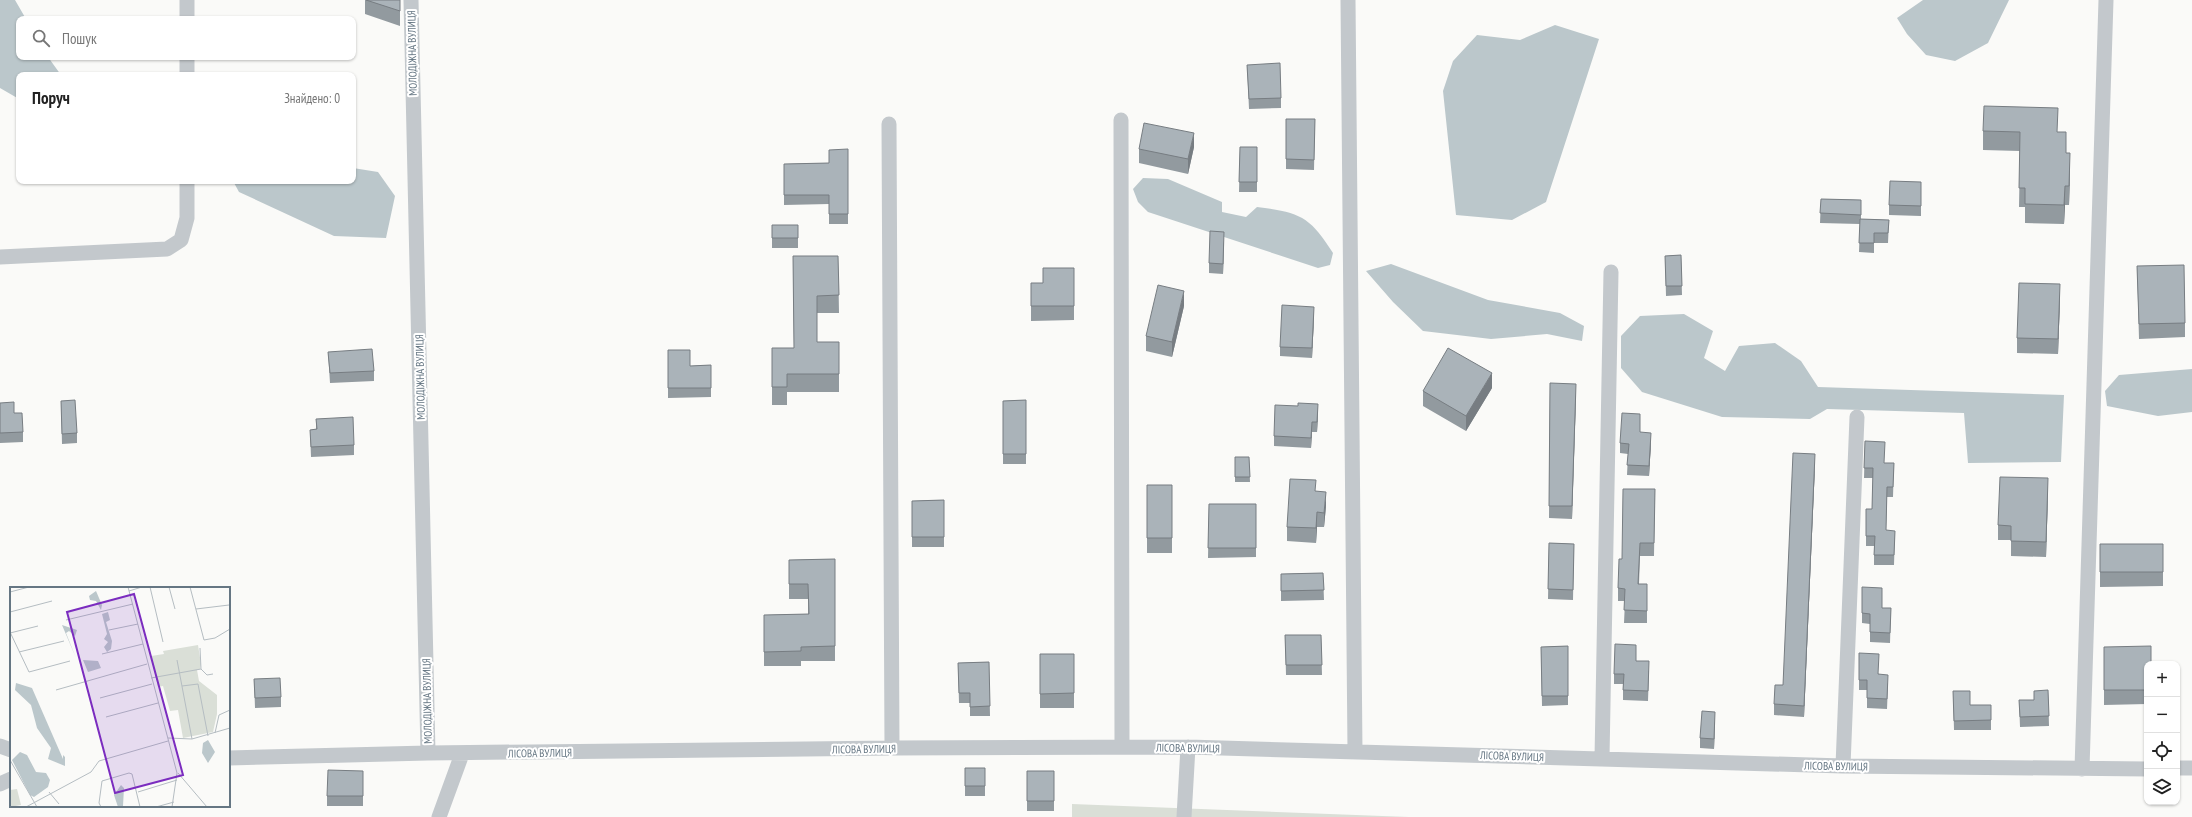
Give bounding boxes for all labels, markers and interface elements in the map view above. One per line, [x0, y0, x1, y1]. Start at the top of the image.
street label: МОЛОДІЖНА ВУЛИЦЯ [404, 10, 420, 96]
search box [16, 16, 356, 60]
icon: search [30, 27, 52, 49]
text: Пошук [62, 29, 97, 48]
text: Поруч [32, 87, 70, 109]
text: Знайдено: 0 [284, 90, 340, 107]
street label: МОЛОДІЖНА ВУЛИЦЯ [412, 334, 428, 420]
inset map [10, 587, 230, 807]
street label: МОЛОДІЖНА ВУЛИЦЯ [419, 658, 435, 744]
map controls [2144, 661, 2180, 805]
button: + [2144, 661, 2180, 697]
button: − [2144, 697, 2180, 733]
button: locate [2144, 733, 2180, 769]
street label: ЛІСОВА ВУЛИЦЯ [1155, 740, 1220, 756]
street label: ЛІСОВА ВУЛИЦЯ [831, 741, 896, 757]
street label: ЛІСОВА ВУЛИЦЯ [507, 745, 572, 761]
street label: ЛІСОВА ВУЛИЦЯ [1479, 748, 1544, 764]
street label: ЛІСОВА ВУЛИЦЯ [1803, 758, 1868, 774]
button: layers [2144, 769, 2180, 805]

